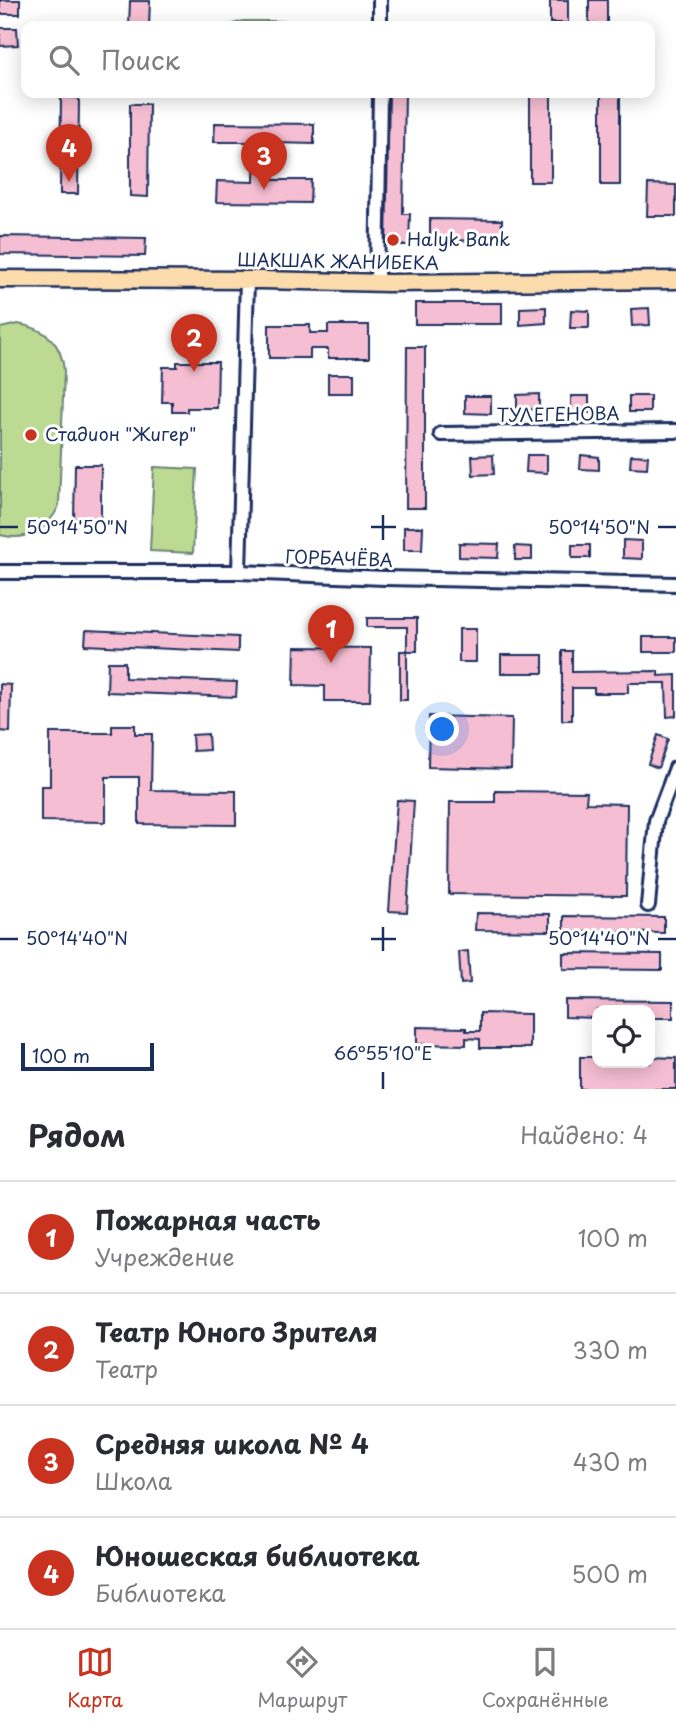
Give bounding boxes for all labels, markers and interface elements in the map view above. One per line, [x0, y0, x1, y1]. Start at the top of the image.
search box [21, 21, 655, 98]
text: Поиск [101, 40, 180, 79]
icon: search [45, 41, 83, 79]
pin: 4 [46, 124, 92, 182]
pin: 3 [241, 132, 287, 190]
place label: Halyk Bank [407, 225, 510, 252]
marker: Halyk Bank [385, 232, 401, 248]
street label: ШАКШАК ЖАНИБЕКА [237, 245, 439, 276]
pin: 2 [171, 314, 217, 372]
street label: ТУЛЕГЕНОВА [496, 399, 620, 428]
place label: Стадион "Жигер" [45, 420, 196, 447]
marker: Стадион "Жигер" [23, 427, 39, 443]
text: 50°14'50"N [26, 513, 128, 540]
text: 50°14'50"N [548, 513, 650, 540]
street label: ГОРБАЧЁВА [285, 542, 393, 573]
pin: 1 [308, 605, 354, 663]
your location [425, 712, 459, 746]
text: 50°14'40"N [26, 924, 128, 951]
text: 50°14'40"N [548, 924, 650, 951]
map controls [592, 1005, 655, 1068]
button: locate [592, 1005, 655, 1068]
text: 66°55'10"E [334, 1039, 432, 1066]
scale bar [21, 1040, 154, 1072]
text: 100 m [32, 1041, 90, 1069]
text: Рядом [28, 1112, 126, 1157]
text: Найдено: 4 [520, 1117, 648, 1152]
text: Пожарная часть [95, 1200, 321, 1239]
text: 1 [46, 1220, 57, 1255]
text: 100 m [578, 1220, 648, 1255]
text: Учреждение [95, 1239, 235, 1274]
text: Театр Юного Зрителя [95, 1312, 378, 1351]
text: 2 [43, 1332, 59, 1367]
text: 330 m [572, 1332, 648, 1367]
text: Театр [95, 1351, 158, 1386]
text: Средняя школа № 4 [95, 1424, 369, 1463]
text: 3 [43, 1444, 59, 1479]
text: 430 m [573, 1444, 648, 1479]
text: Школа [95, 1463, 172, 1498]
text: Юношеская библиотека [95, 1536, 420, 1575]
text: 4 [43, 1556, 59, 1591]
text: 500 m [571, 1556, 648, 1591]
text: Библиотека [95, 1575, 226, 1610]
tab: Карта [67, 1643, 123, 1713]
tab: Маршрут [257, 1643, 347, 1713]
tab: Сохранённые [482, 1643, 609, 1713]

